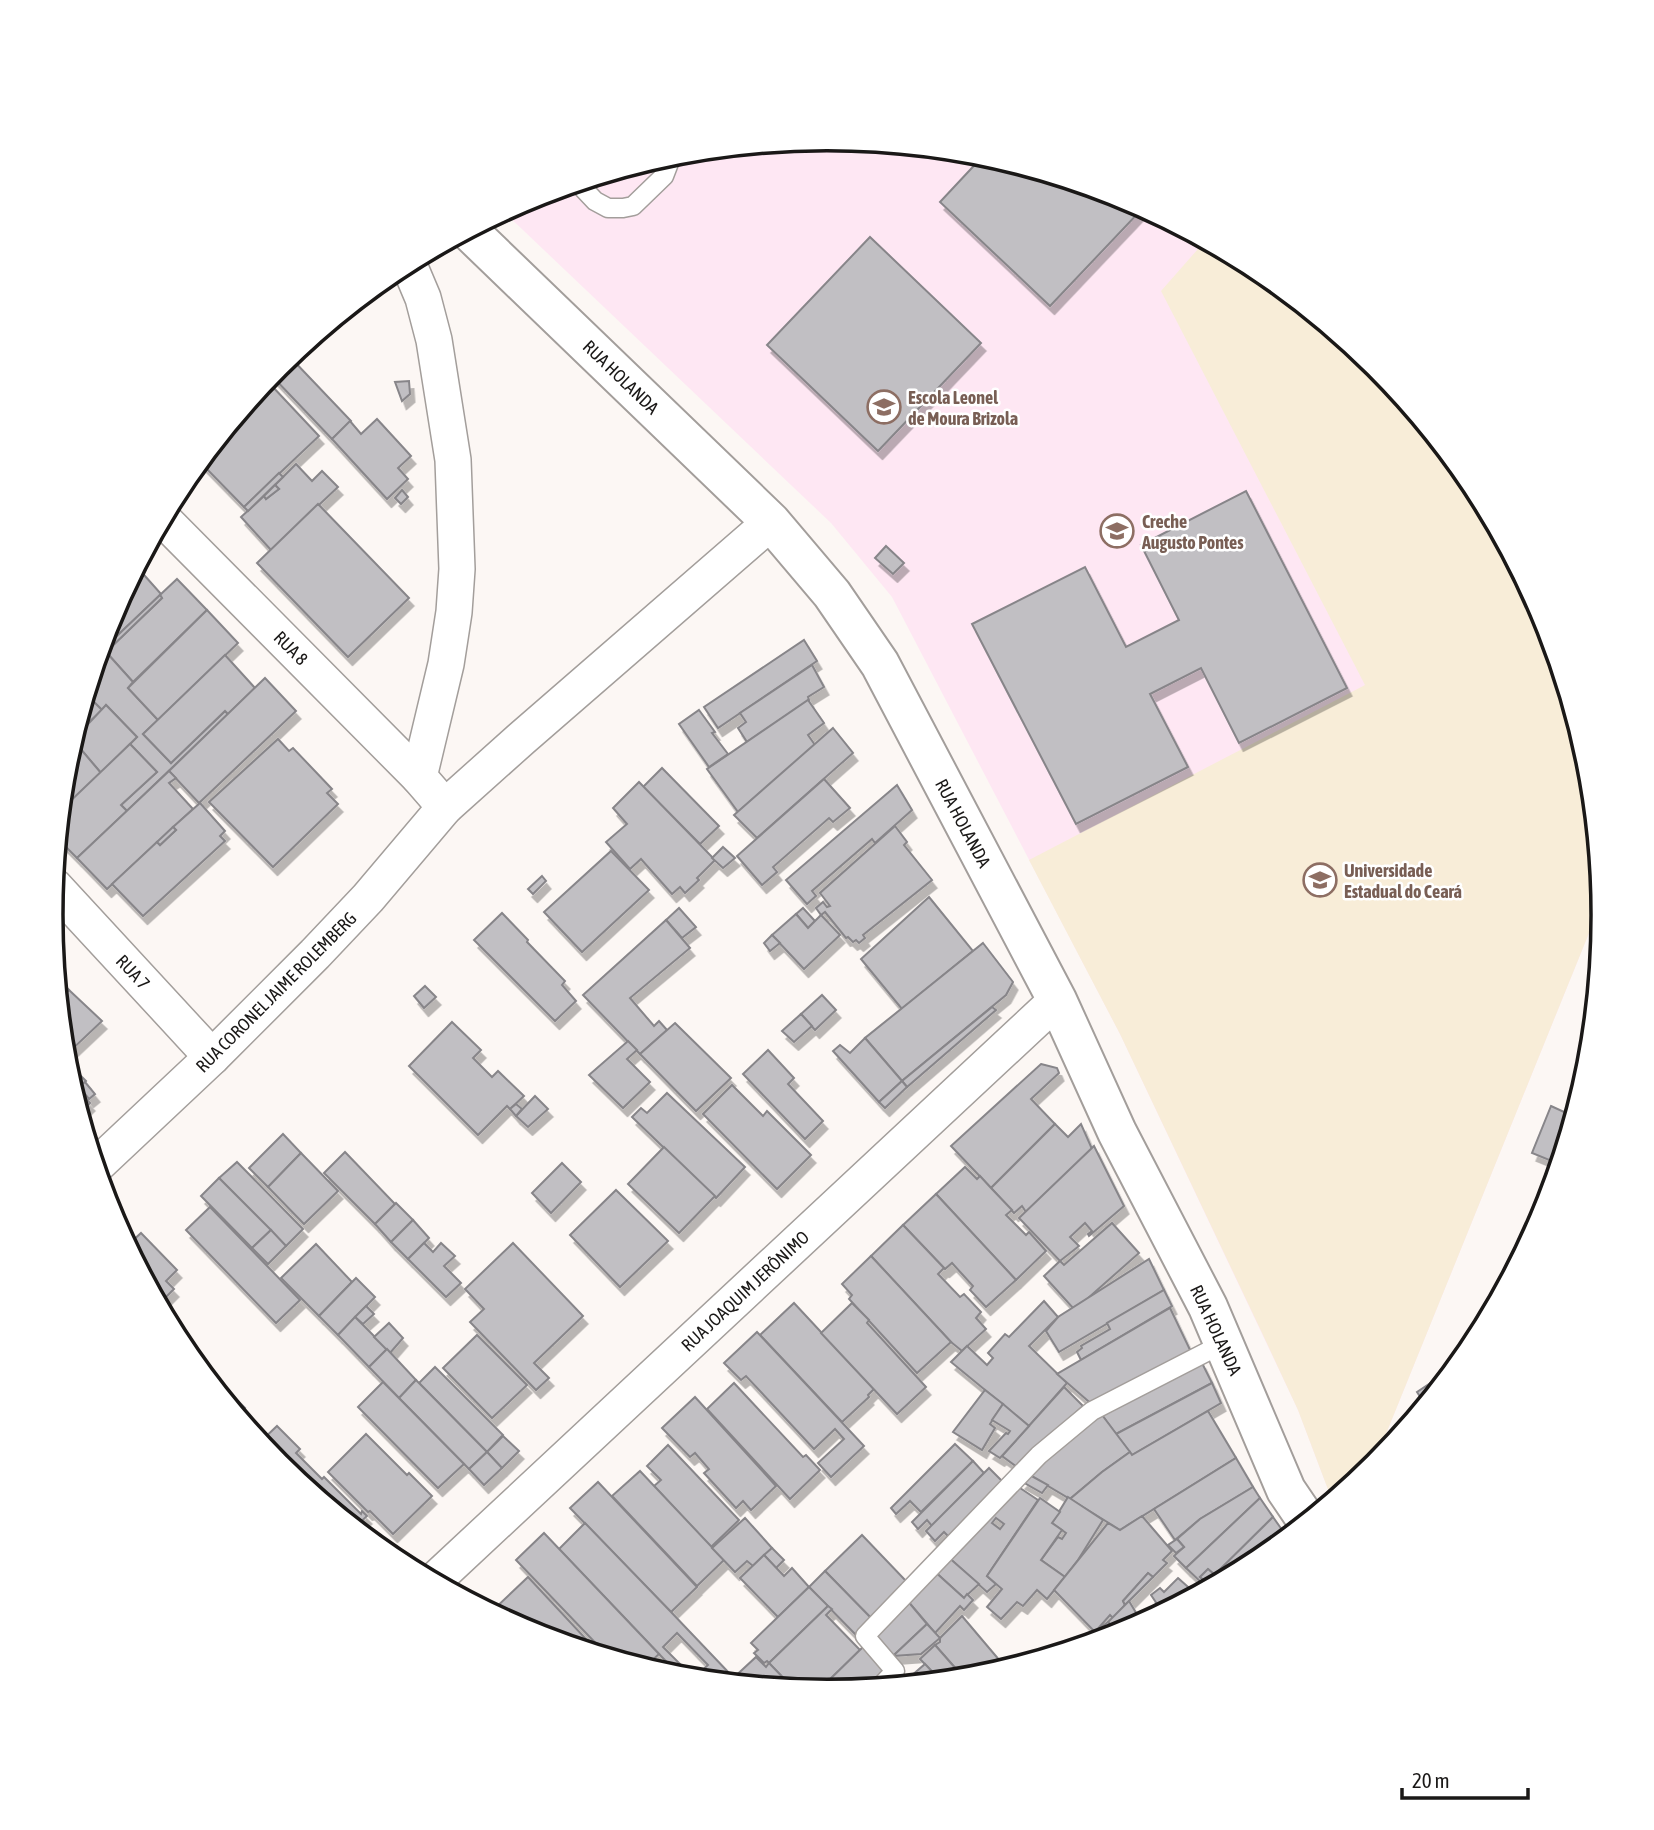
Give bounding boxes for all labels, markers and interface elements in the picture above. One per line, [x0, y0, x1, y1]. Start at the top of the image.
street label: RUA HOLANDA [579, 336, 663, 418]
place label: Escola Leonel de Moura Brizola [908, 387, 1018, 429]
school or university icon: Escola Leonel de Moura Brizola [865, 388, 903, 426]
place label: Creche Augusto Pontes [1141, 511, 1244, 553]
school or university icon: Creche Augusto Pontes [1098, 512, 1136, 550]
street label: RUA 8 [270, 627, 312, 669]
street label: RUA HOLANDA [931, 775, 995, 871]
place label: Universidade Estadual do Ceará [1344, 860, 1462, 902]
school or university icon: Universidade Estadual do Ceará [1301, 861, 1339, 899]
street label: RUA CORONEL JAIME ROLEMBERG [191, 907, 361, 1077]
street label: RUA 7 [112, 950, 154, 994]
street label: RUA JOAQUIM JERÔNIMO [677, 1226, 813, 1356]
street label: RUA HOLANDA [1186, 1282, 1246, 1379]
scale bar [1402, 1756, 1528, 1800]
text: 20 m [1412, 1768, 1450, 1792]

